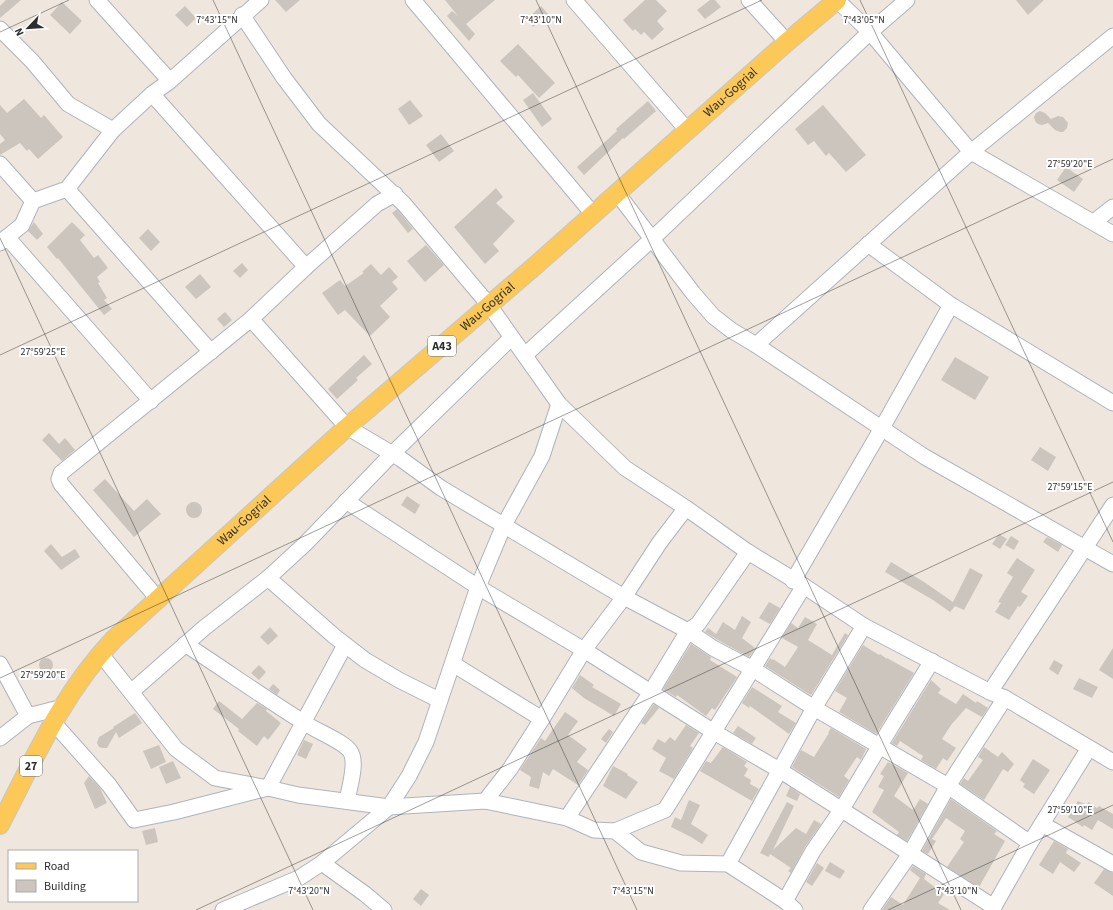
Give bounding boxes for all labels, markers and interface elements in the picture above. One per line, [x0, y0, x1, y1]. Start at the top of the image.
north arrow [8, 8, 48, 48]
text: 7°43'15"N [196, 13, 238, 27]
text: 7°43'10"N [520, 13, 562, 27]
text: 7°43'05"N [843, 13, 885, 27]
text: N [11, 26, 28, 39]
street label: Wau-Gogrial [699, 63, 761, 121]
text: 27°59'20"E [1047, 157, 1093, 171]
street label: Wau-Gogrial [456, 278, 519, 335]
road number: A43 [428, 336, 456, 356]
text: 27°59'25"E [20, 345, 66, 359]
text: 27°59'15"E [1047, 480, 1093, 494]
street label: Wau-Gogrial [213, 491, 275, 550]
text: 27°59'20"E [20, 668, 66, 682]
road number: 27 [20, 756, 42, 776]
text: 27°59'10"E [1047, 803, 1093, 817]
legend [8, 850, 138, 902]
text: Road [44, 858, 70, 875]
text: Building [44, 878, 86, 895]
text: 7°43'20"N [288, 884, 330, 898]
text: 7°43'15"N [612, 884, 654, 898]
text: 7°43'10"N [936, 884, 978, 898]

